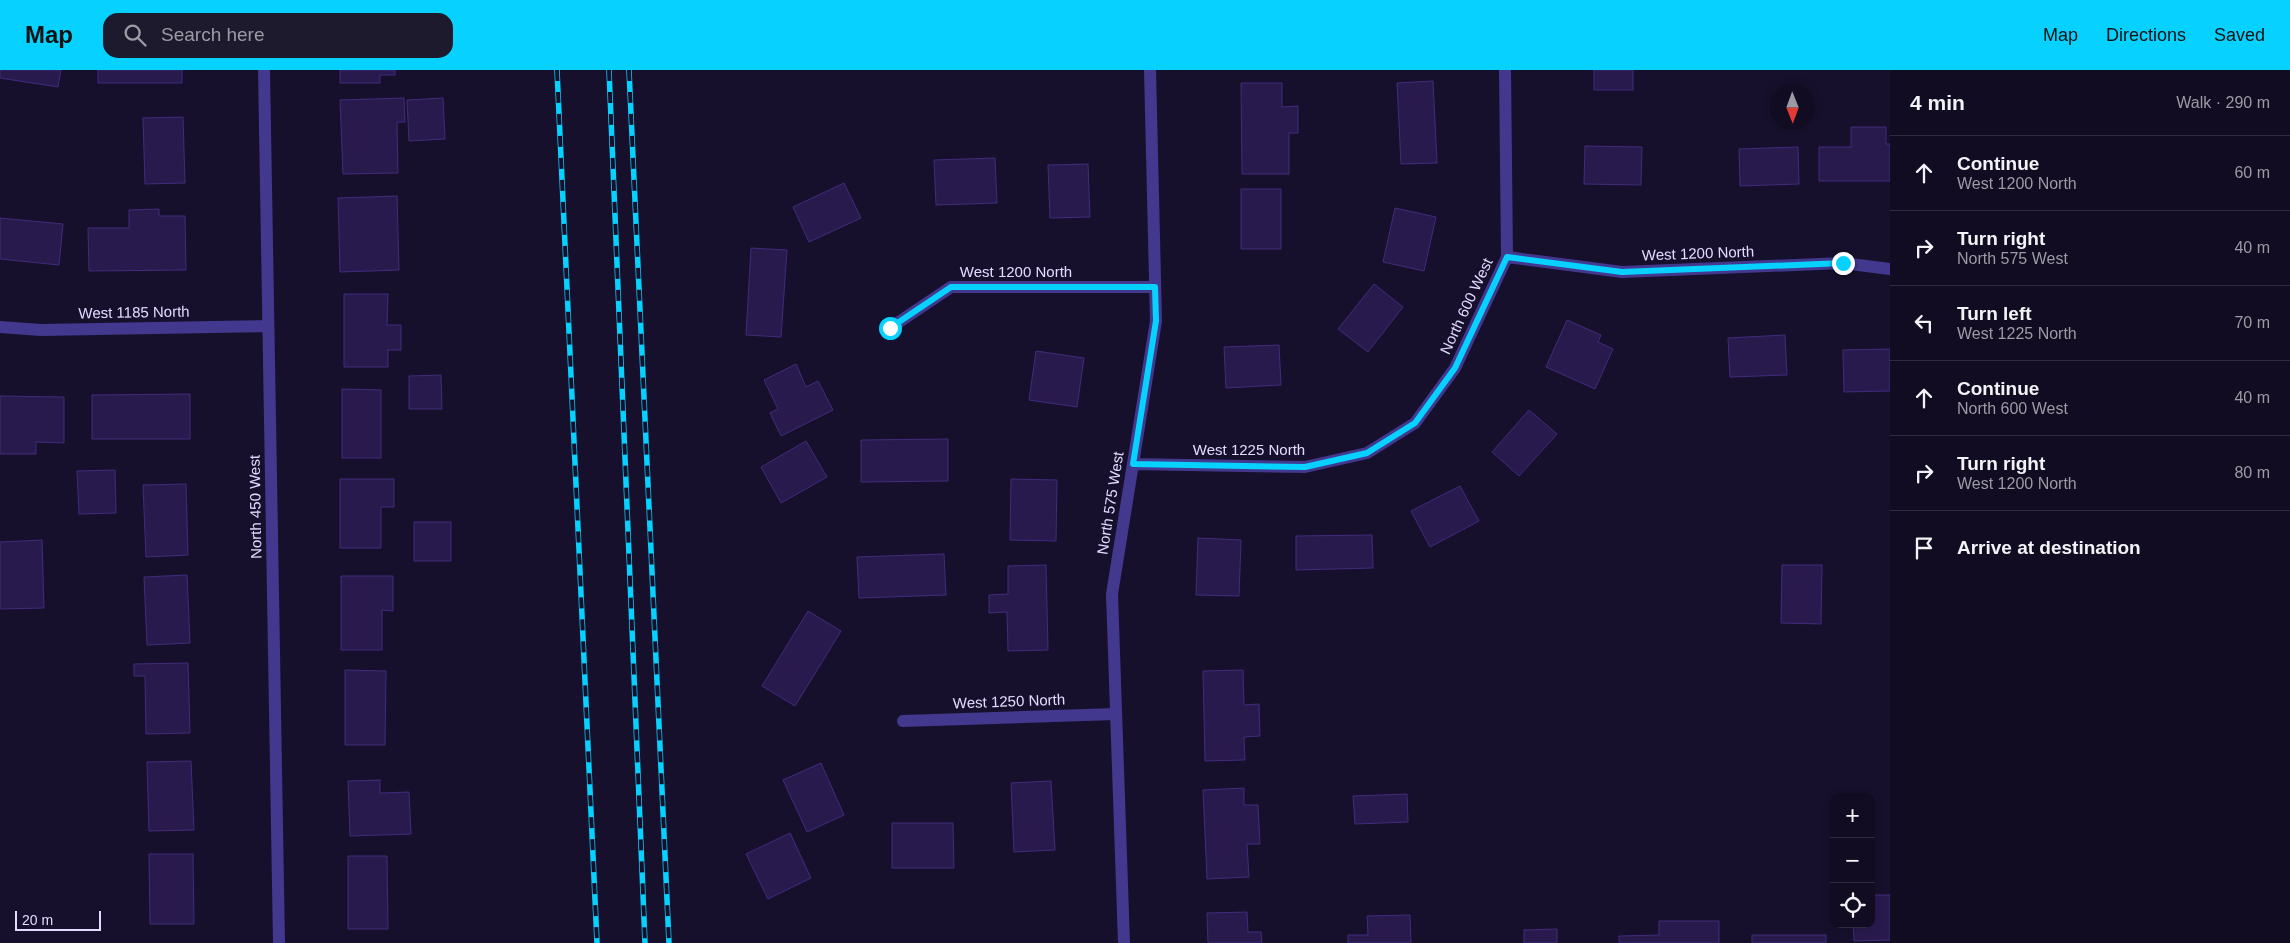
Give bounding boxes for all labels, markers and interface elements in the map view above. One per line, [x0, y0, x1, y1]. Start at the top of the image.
search box [103, 13, 453, 58]
text: Map [25, 21, 73, 48]
icon: search [121, 21, 149, 49]
text: Search here [161, 24, 265, 45]
text: Map [2043, 25, 2078, 45]
text: Directions [2106, 25, 2186, 45]
text: Saved [2214, 25, 2265, 45]
north arrow [1770, 85, 1815, 130]
text: 4 min [1910, 91, 1965, 114]
text: Walk · 290 m [2176, 94, 2270, 111]
text: Continue [1957, 153, 2039, 174]
icon: ahead [1910, 159, 1938, 187]
text: 60 m [2234, 164, 2270, 181]
text: West 1200 North [1957, 175, 2077, 192]
text: Turn right [1957, 228, 2045, 249]
icon: right [1910, 234, 1938, 262]
text: 40 m [2234, 239, 2270, 256]
street label: West 1200 North [1642, 243, 1754, 263]
text: North 575 West [1957, 250, 2068, 267]
route end [1832, 252, 1855, 275]
street label: North 600 West [1436, 255, 1496, 357]
street label: West 1200 North [960, 263, 1072, 280]
street label: West 1185 North [78, 303, 190, 321]
text: Turn left [1957, 303, 2032, 324]
icon: left [1910, 309, 1938, 337]
text: 70 m [2234, 314, 2270, 331]
route start [879, 317, 902, 340]
text: West 1225 North [1957, 325, 2077, 342]
text: Continue [1957, 378, 2039, 399]
icon: ahead [1910, 384, 1938, 412]
text: 40 m [2234, 389, 2270, 406]
text: North 600 West [1957, 400, 2068, 417]
street label: West 1225 North [1193, 441, 1305, 458]
street label: North 575 West [1093, 450, 1127, 556]
text: Turn right [1957, 453, 2045, 474]
street label: North 450 West [246, 454, 264, 559]
icon: right [1910, 459, 1938, 487]
text: 80 m [2234, 464, 2270, 481]
text: West 1200 North [1957, 475, 2077, 492]
icon: arrive [1910, 534, 1938, 562]
text: Arrive at destination [1957, 537, 2141, 558]
street label: West 1250 North [953, 691, 1065, 711]
map controls [1830, 793, 1875, 928]
button: + [1830, 793, 1875, 838]
button: − [1830, 838, 1875, 883]
button: locate [1830, 883, 1875, 928]
scale bar [15, 908, 101, 931]
text: 20 m [22, 912, 53, 928]

